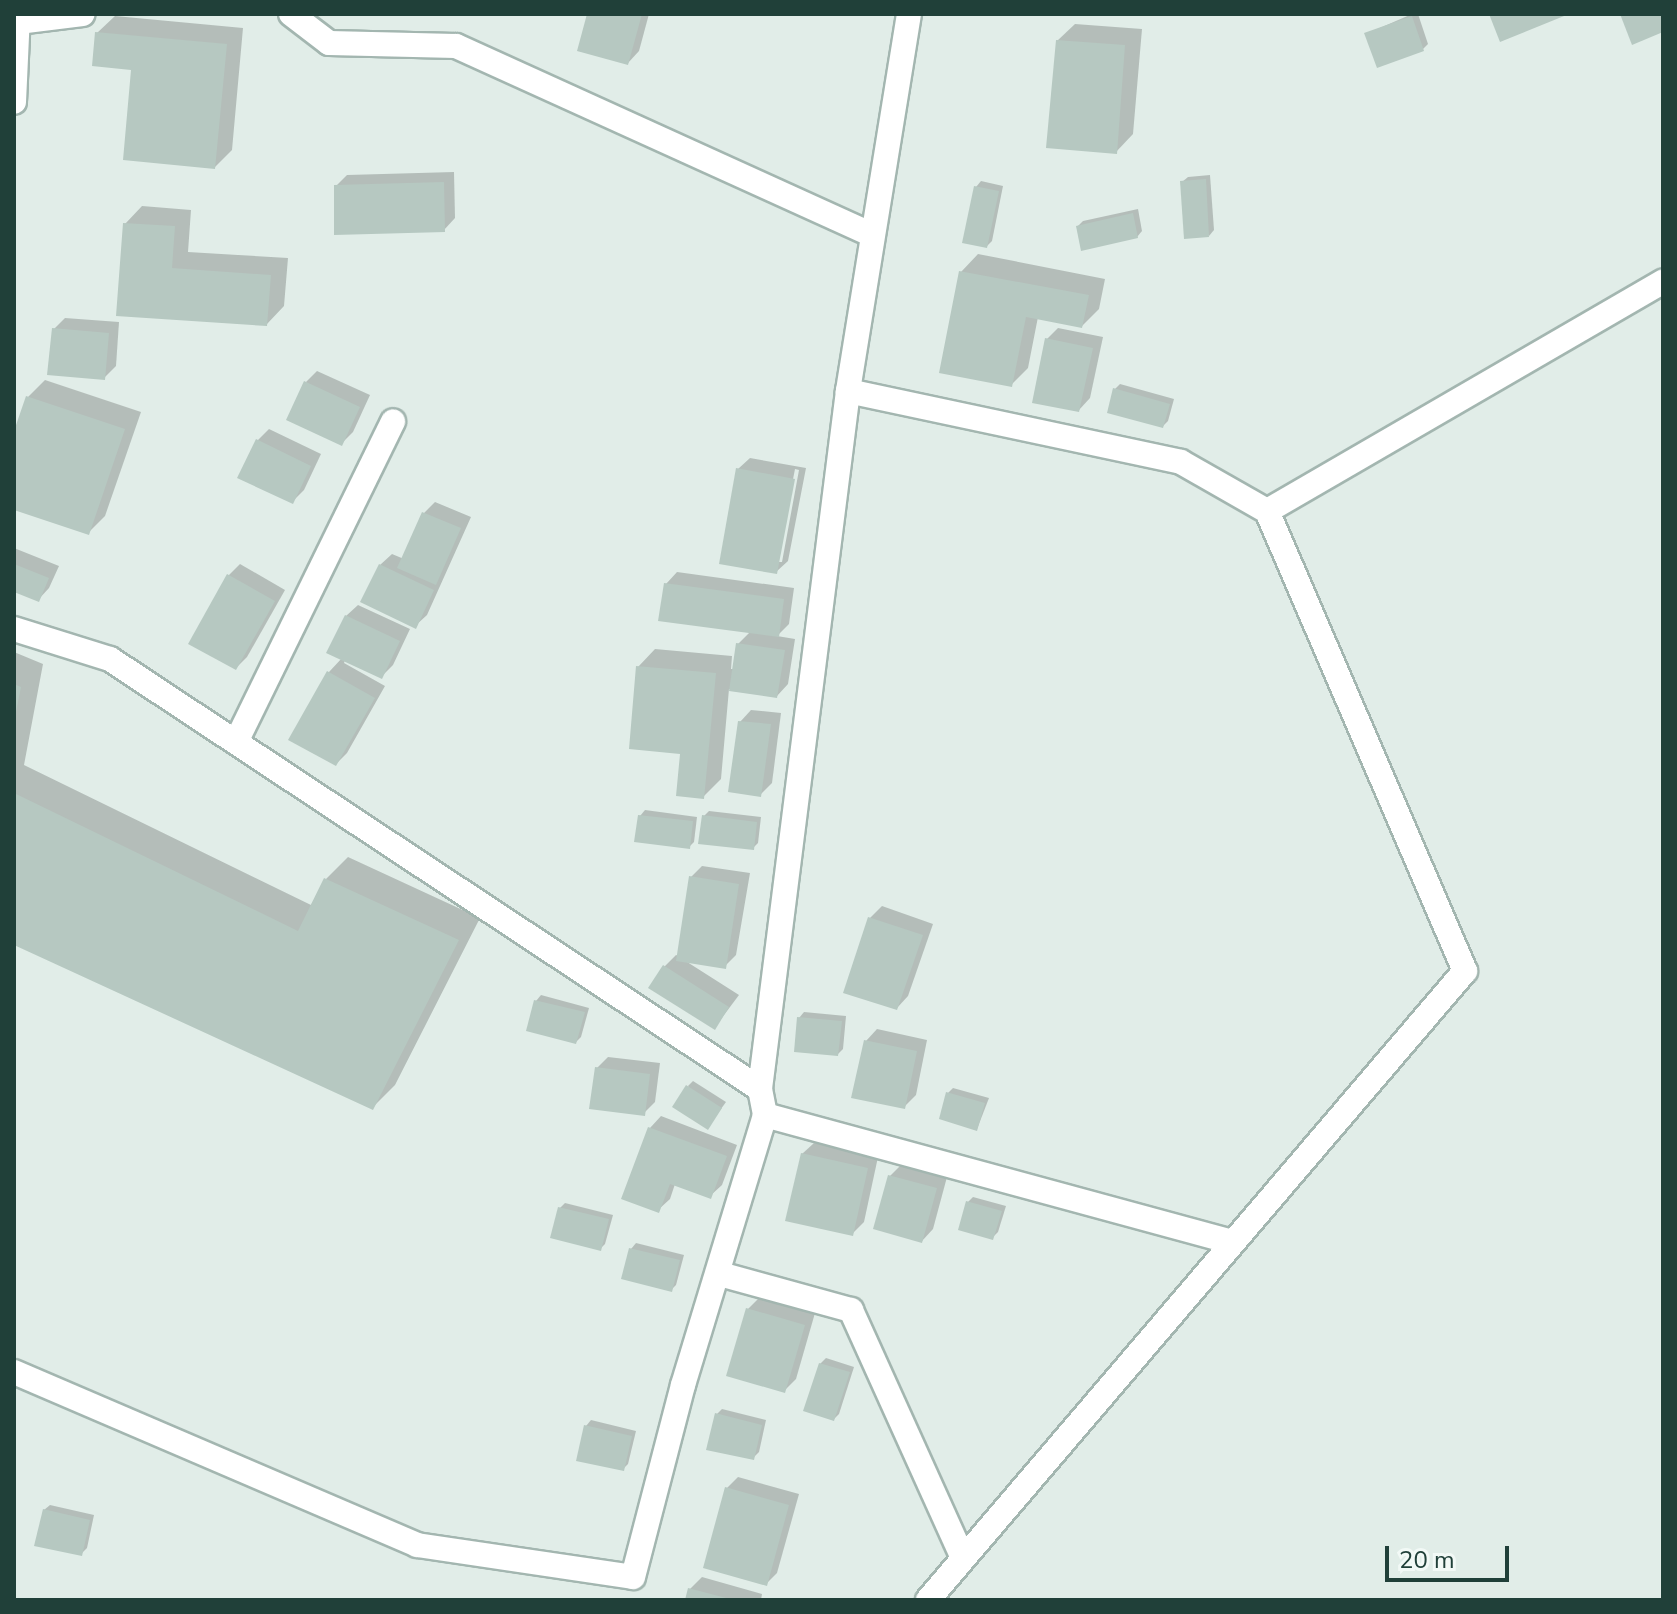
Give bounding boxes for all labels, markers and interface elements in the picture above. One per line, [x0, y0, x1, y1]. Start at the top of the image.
scale bar [1389, 1530, 1513, 1580]
text: 20 m [1399, 1544, 1455, 1576]

